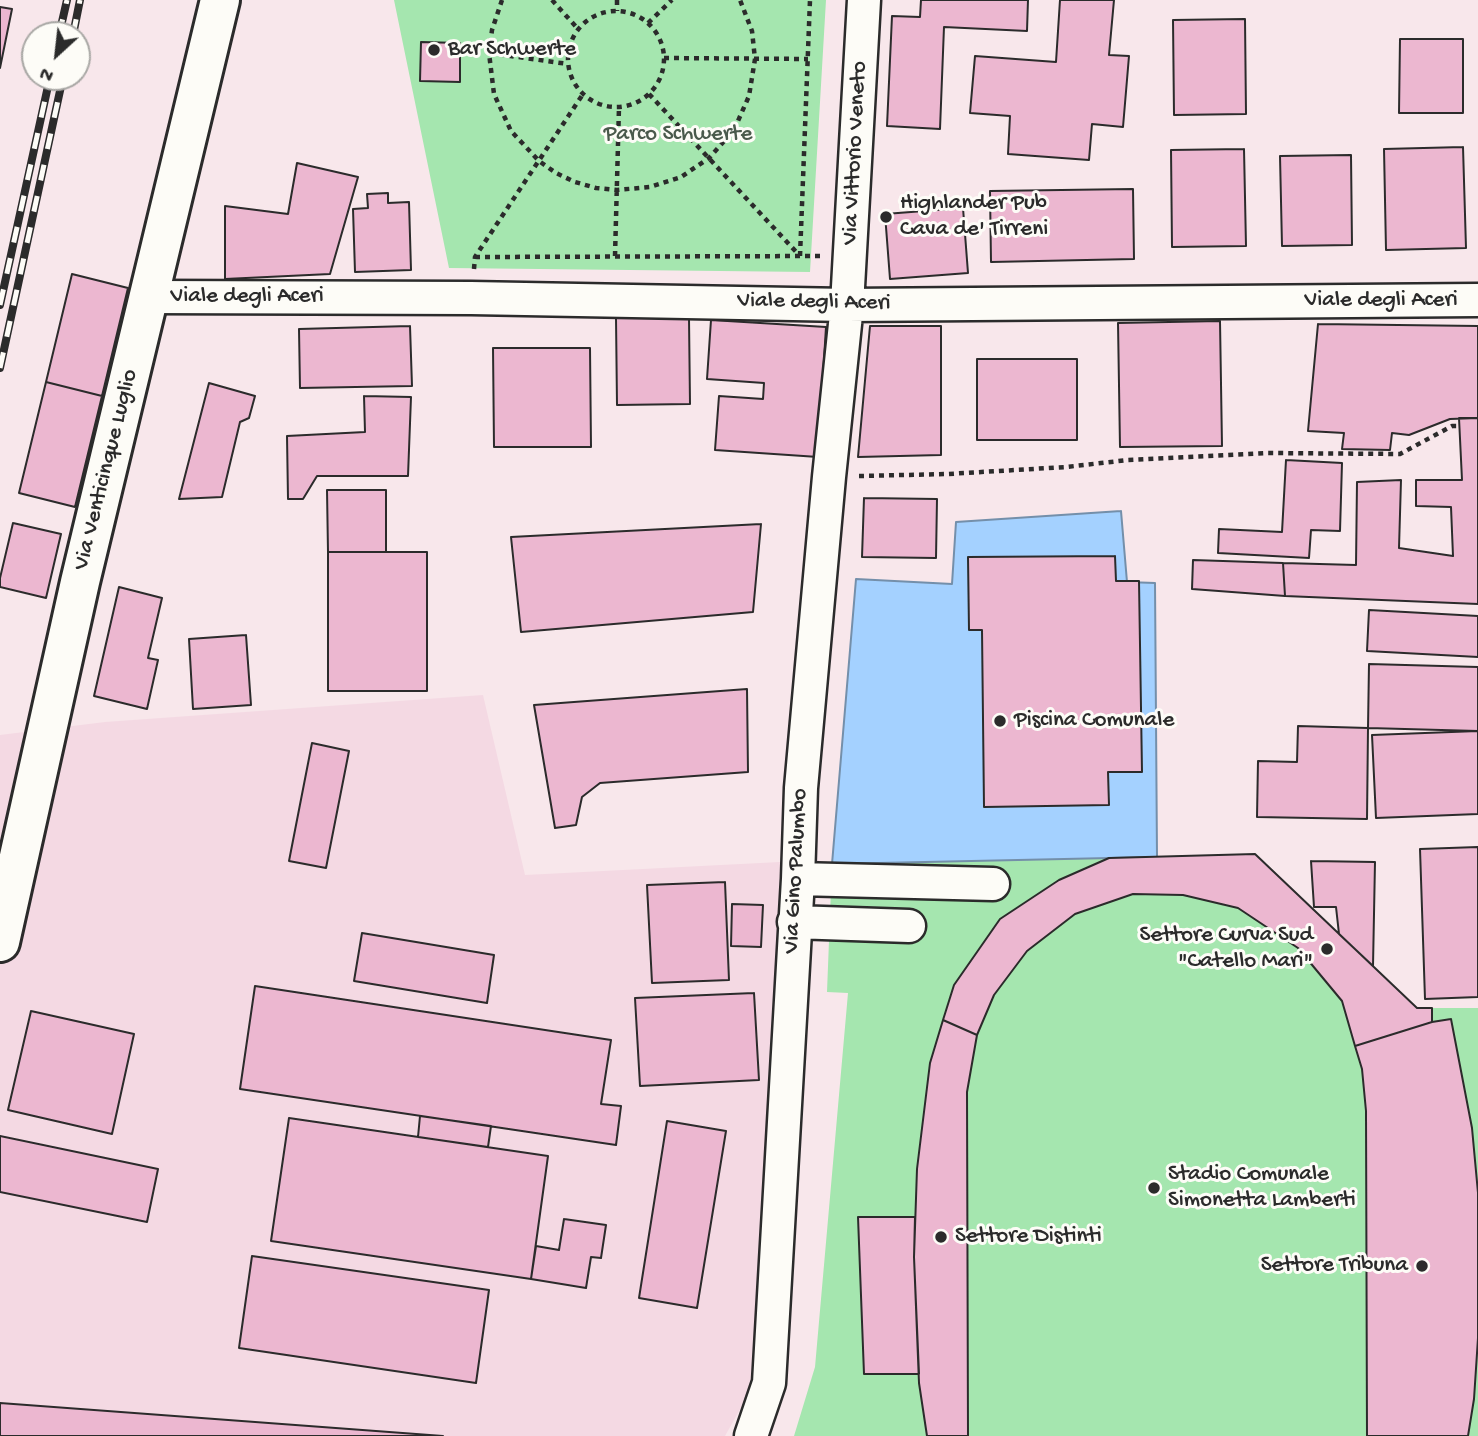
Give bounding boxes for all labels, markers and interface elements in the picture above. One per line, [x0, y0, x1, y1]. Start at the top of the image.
north arrow [21, 21, 91, 91]
place label: Bar Schwerte [448, 36, 576, 64]
marker: Bar Schwerte [426, 42, 442, 58]
text: N [36, 60, 58, 86]
street label: Via Vittorio Veneto [837, 61, 875, 245]
park label: Parco Schwerte [604, 121, 752, 149]
place label: Highlander Pub Cava de' Tirreni [900, 190, 1048, 244]
marker: Highlander Pub Cava de' Tirreni [878, 209, 894, 225]
street label: Viale degli Aceri [170, 283, 324, 311]
street label: Viale degli Aceri [1304, 287, 1458, 315]
street label: Viale degli Aceri [737, 288, 891, 318]
street label: Via Venticinque Luglio [69, 367, 145, 573]
place label: Piscina Comunale [1014, 707, 1174, 735]
marker: Piscina Comunale [992, 713, 1008, 729]
street label: Via Gino Palumbo [779, 788, 815, 954]
place label: Settore Curva Sud "Catello Mari" [1140, 922, 1313, 976]
marker: Settore Curva Sud "Catello Mari" [1319, 941, 1335, 957]
place label: Stadio Comunale Simonetta Lamberti [1168, 1161, 1356, 1215]
marker: Stadio Comunale Simonetta Lamberti [1146, 1180, 1162, 1196]
place label: Settore Distinti [955, 1223, 1102, 1251]
marker: Settore Distinti [933, 1229, 949, 1245]
place label: Settore Tribuna [1261, 1252, 1408, 1280]
marker: Settore Tribuna [1414, 1258, 1430, 1274]

